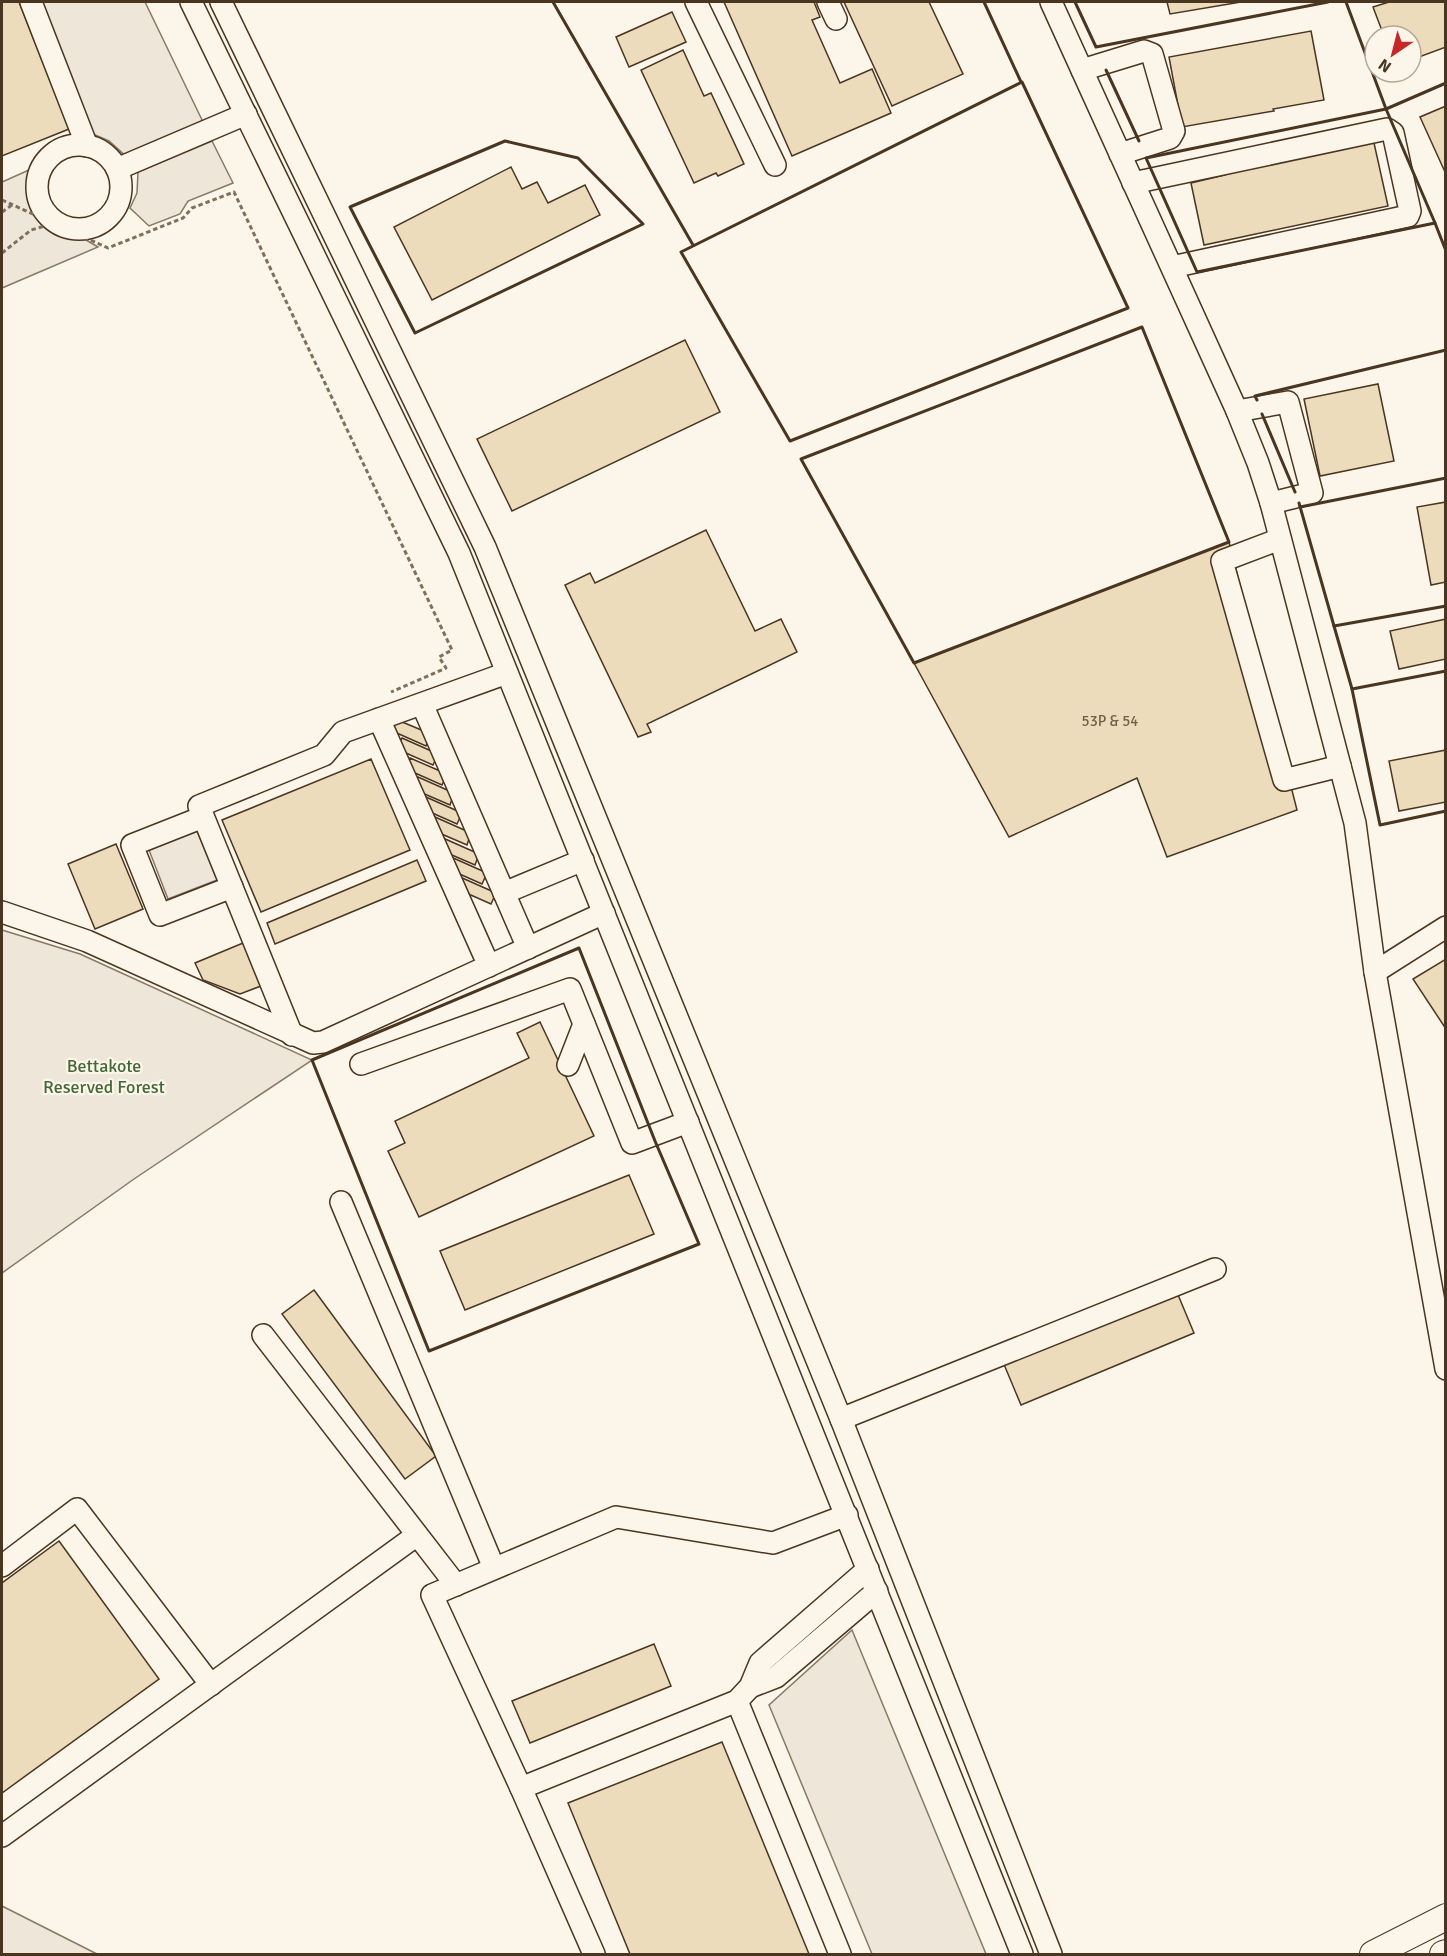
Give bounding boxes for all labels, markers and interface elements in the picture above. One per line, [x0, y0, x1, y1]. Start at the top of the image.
north arrow [1363, 24, 1423, 84]
text: N [1375, 54, 1395, 77]
house number: 53P & 54 [1082, 712, 1138, 730]
park label: Bettakote Reserved Forest [43, 1055, 165, 1098]

